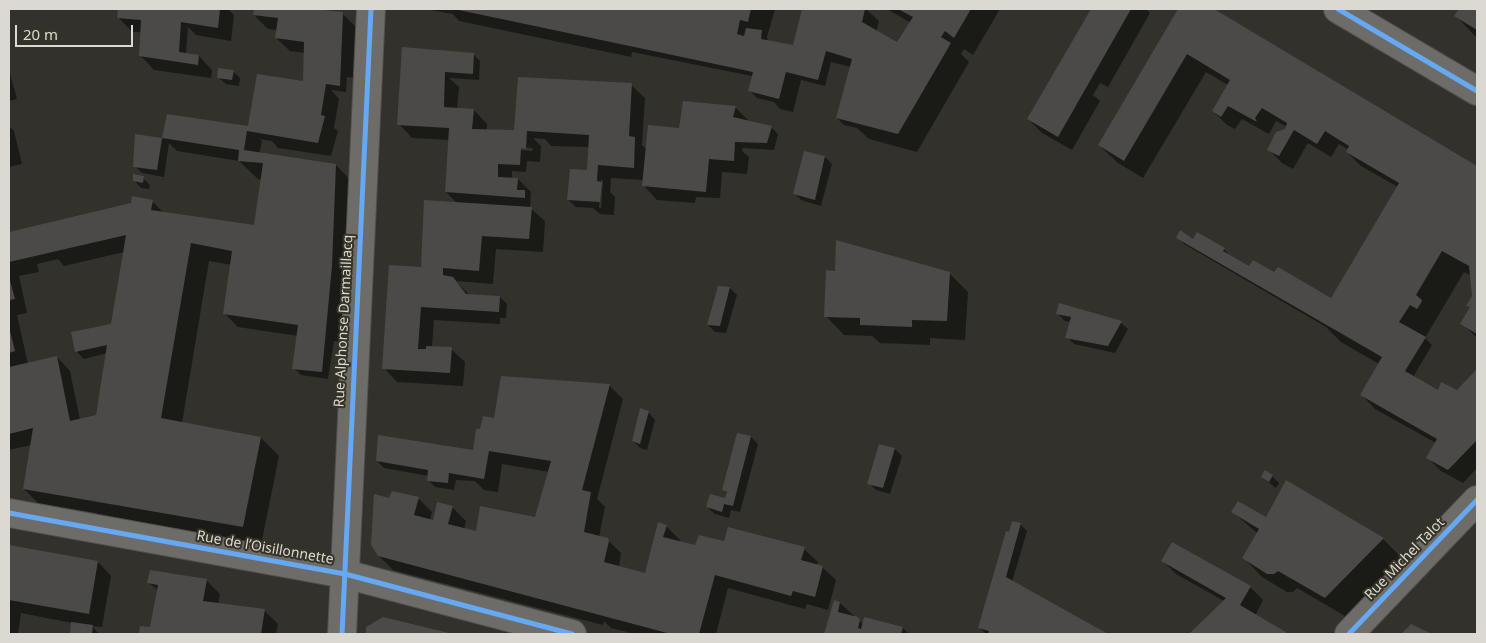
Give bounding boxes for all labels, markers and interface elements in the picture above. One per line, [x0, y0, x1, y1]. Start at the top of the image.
scale bar [18, 15, 135, 47]
text: 20 m [23, 24, 58, 44]
street label: Rue Alphonse Darmaillacq [331, 234, 357, 408]
street label: Rue Michel Talot [1362, 515, 1448, 603]
street label: Rue de l’Oisillonnette [195, 528, 335, 568]

